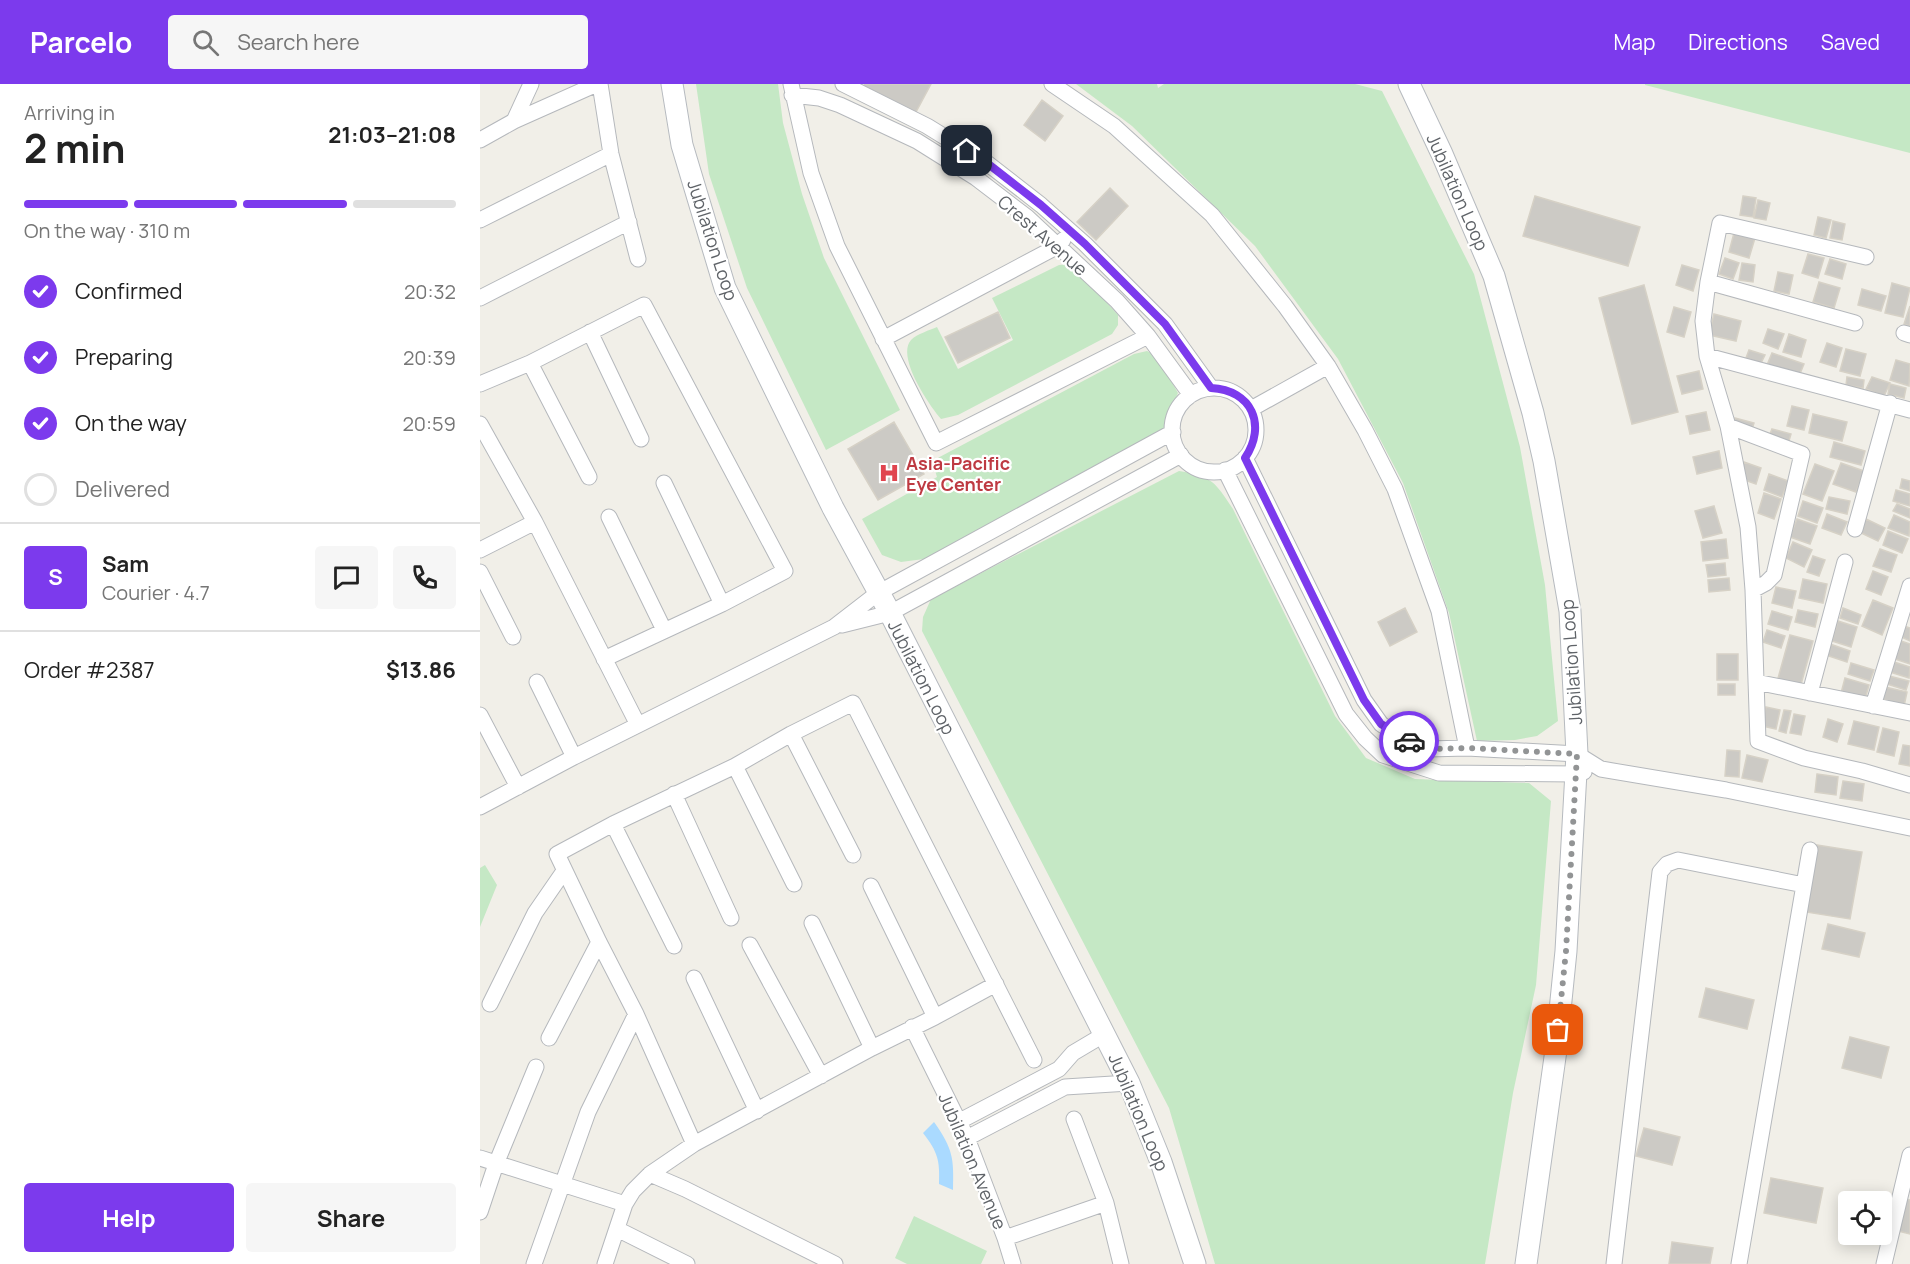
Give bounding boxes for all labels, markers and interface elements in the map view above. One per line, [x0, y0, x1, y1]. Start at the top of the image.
search box [168, 15, 588, 69]
text: Parcelo [30, 23, 132, 61]
icon: search [189, 26, 222, 59]
text: Search here [237, 27, 360, 57]
text: Map [1614, 28, 1655, 56]
text: Directions [1688, 28, 1788, 56]
text: Saved [1821, 28, 1880, 56]
text: Arriving in [24, 99, 115, 126]
text: 21:03–21:08 [328, 120, 456, 150]
text: 2 min [24, 121, 125, 175]
pin [941, 125, 992, 176]
street label: Jubilation Loop [1421, 130, 1495, 254]
icon: home [950, 134, 983, 167]
street label: Jubilation Loop [682, 177, 744, 303]
street label: Crest Avenue [993, 189, 1093, 281]
text: On the way · 310 m [24, 217, 190, 244]
icon: check [24, 275, 57, 308]
text: Confirmed [75, 276, 183, 306]
text: 20:32 [404, 278, 456, 305]
icon: check [24, 341, 57, 374]
text: Preparing [75, 342, 173, 372]
text: 20:39 [403, 344, 456, 371]
icon: check [24, 407, 57, 440]
text: On the way [75, 408, 187, 438]
text: 20:59 [402, 410, 456, 437]
place label: Asia-Pacific Eye Center [906, 451, 1010, 496]
hospital icon: Asia-Pacific Eye Center [877, 461, 901, 485]
text: Delivered [75, 474, 170, 504]
button: chat [315, 546, 378, 609]
button: phone [393, 546, 456, 609]
text: Sam [102, 549, 149, 579]
text: S [48, 562, 63, 592]
text: Courier · 4.7 [102, 579, 210, 606]
street label: Jubilation Loop [1555, 599, 1587, 725]
street label: Jubilation Loop [883, 616, 961, 738]
text: Order #2387 [24, 655, 155, 685]
text: $13.86 [386, 655, 456, 685]
courier [1379, 711, 1439, 771]
icon: car [1393, 725, 1426, 758]
pin [1532, 1004, 1583, 1055]
icon: bag [1541, 1013, 1574, 1046]
street label: Jubilation Loop [1103, 1050, 1175, 1174]
street label: Jubilation Avenue [933, 1089, 1013, 1233]
button: Help [24, 1183, 234, 1252]
button: Share [246, 1183, 456, 1252]
map controls [1838, 1191, 1892, 1245]
button: locate [1838, 1191, 1892, 1245]

